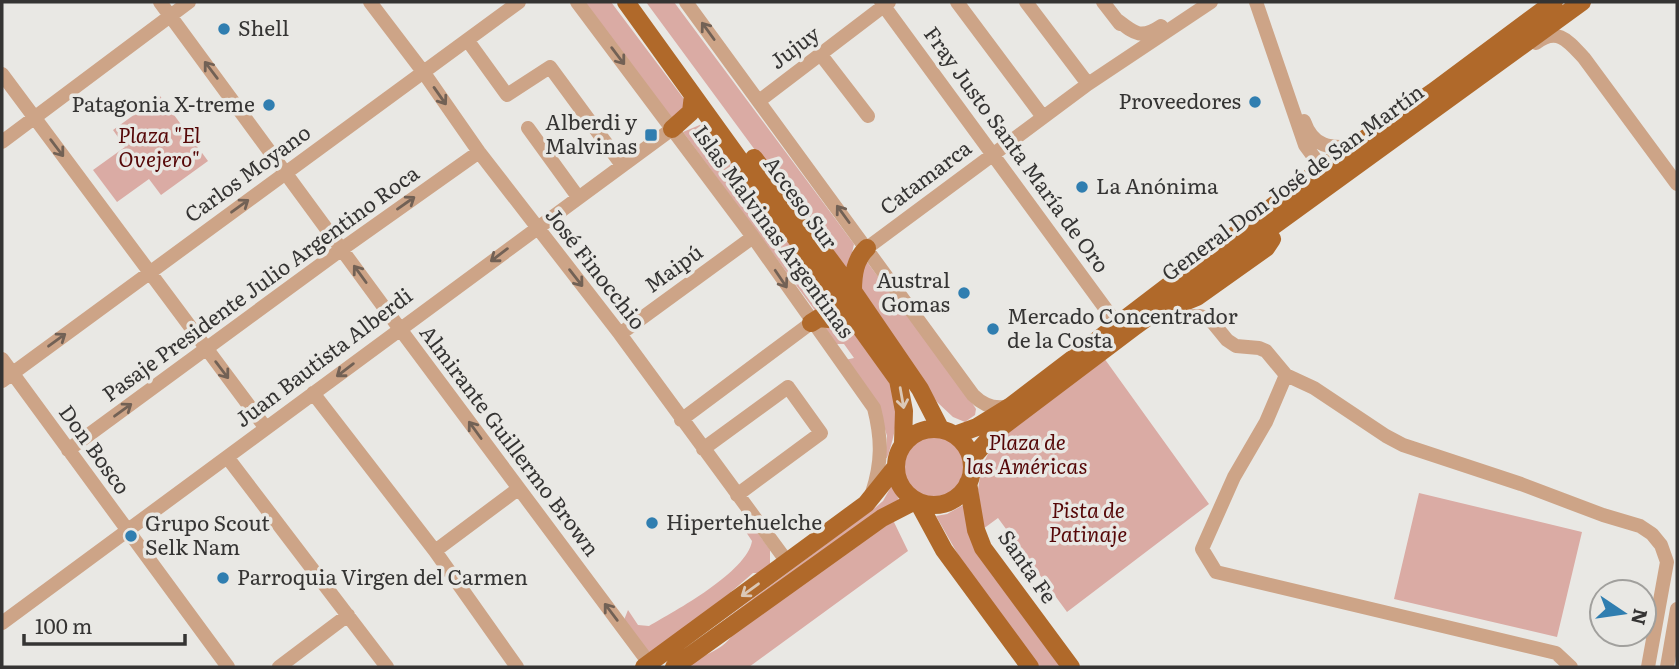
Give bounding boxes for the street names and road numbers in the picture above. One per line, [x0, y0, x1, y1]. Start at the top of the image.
street label: Jujuy [762, 16, 826, 75]
street label: Fray Justo Santa María de Oro [918, 19, 1118, 278]
street label: General Don José de San Martín [1154, 75, 1429, 287]
street label: Carlos Moyano [177, 116, 316, 228]
street label: Islas Malvinas Argentinas [687, 118, 863, 343]
street label: Catamarca [872, 131, 977, 221]
street label: Acceso Sur [758, 149, 846, 254]
street label: Pasaje Presidente Julio Argentino Roca [95, 156, 425, 408]
street label: José Finocchio [539, 200, 655, 335]
street label: Maipú [637, 235, 708, 299]
street label: Juan Bautista Alberdi [227, 279, 418, 433]
street label: Almirante Guillermo Brown [414, 317, 608, 562]
street label: Don Bosco [53, 397, 139, 500]
street label: Santa Fe [992, 522, 1066, 609]

